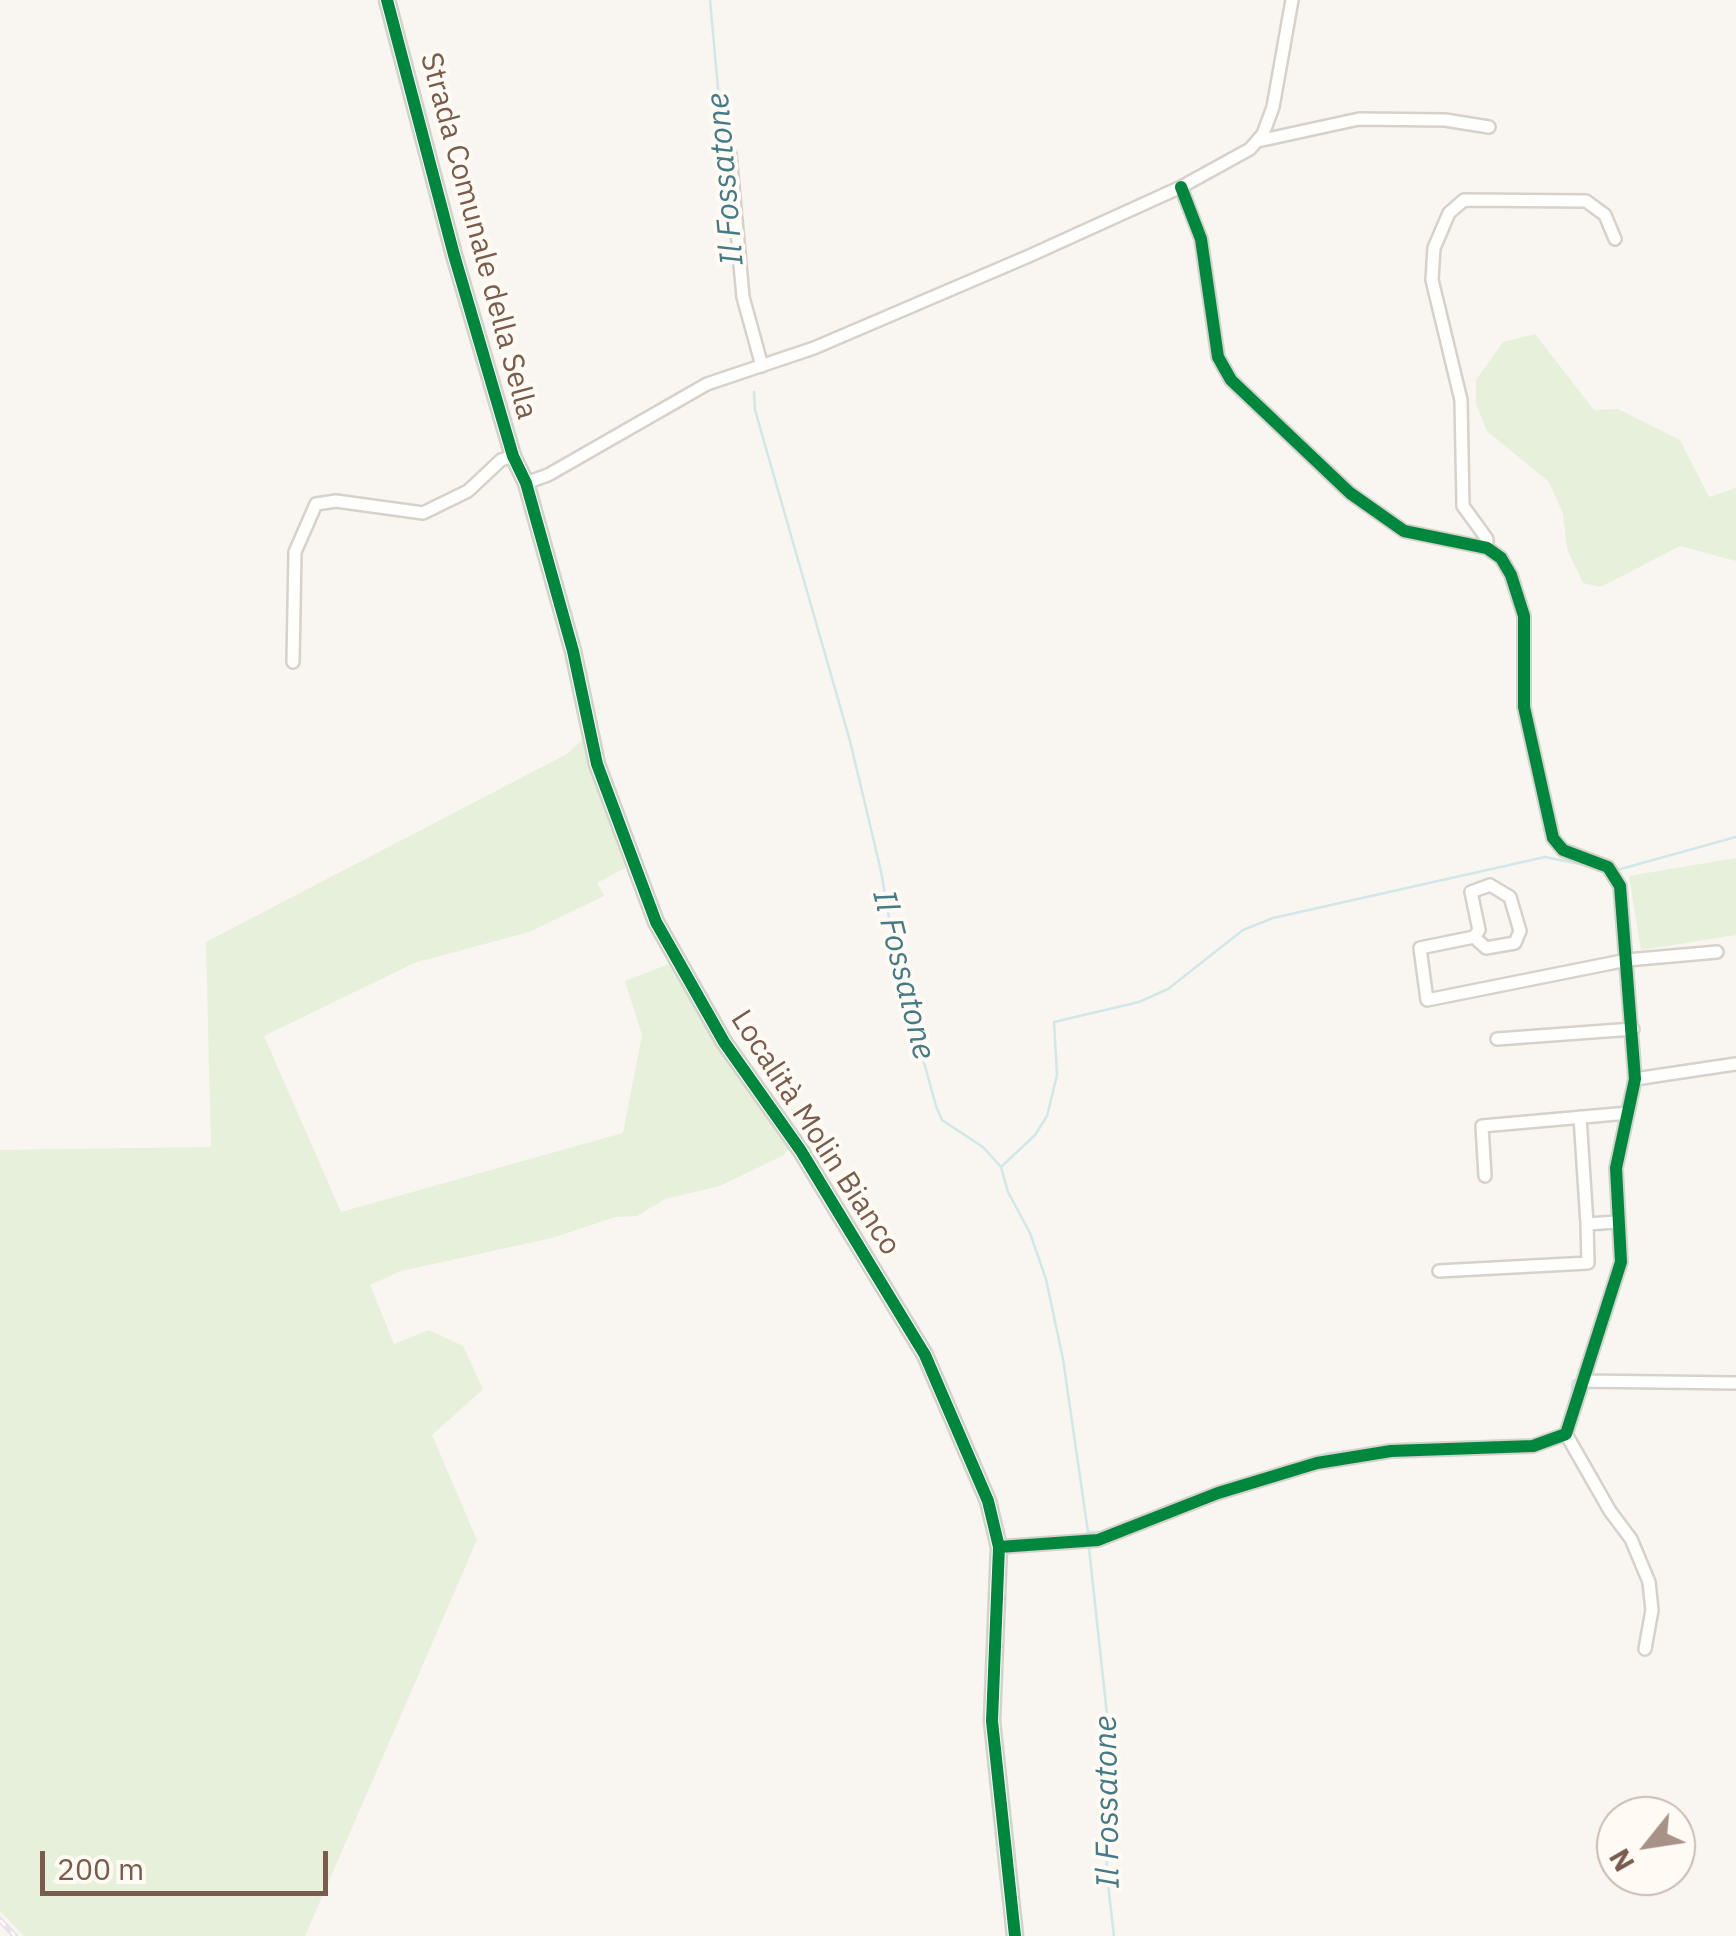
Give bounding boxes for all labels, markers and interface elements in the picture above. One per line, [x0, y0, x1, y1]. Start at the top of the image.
street label: Strada Comunale della Sella [412, 49, 544, 423]
water label: Il Fossatone [699, 91, 753, 267]
water label: Il Fossatone [863, 886, 943, 1064]
street label: Località Molin Bianco [722, 1004, 908, 1262]
water label: Il Fossatone [1087, 1715, 1129, 1889]
north arrow [1596, 1796, 1696, 1896]
scale bar [45, 1831, 332, 1893]
text: N [1600, 1842, 1642, 1878]
text: 200 m [57, 1849, 144, 1888]

